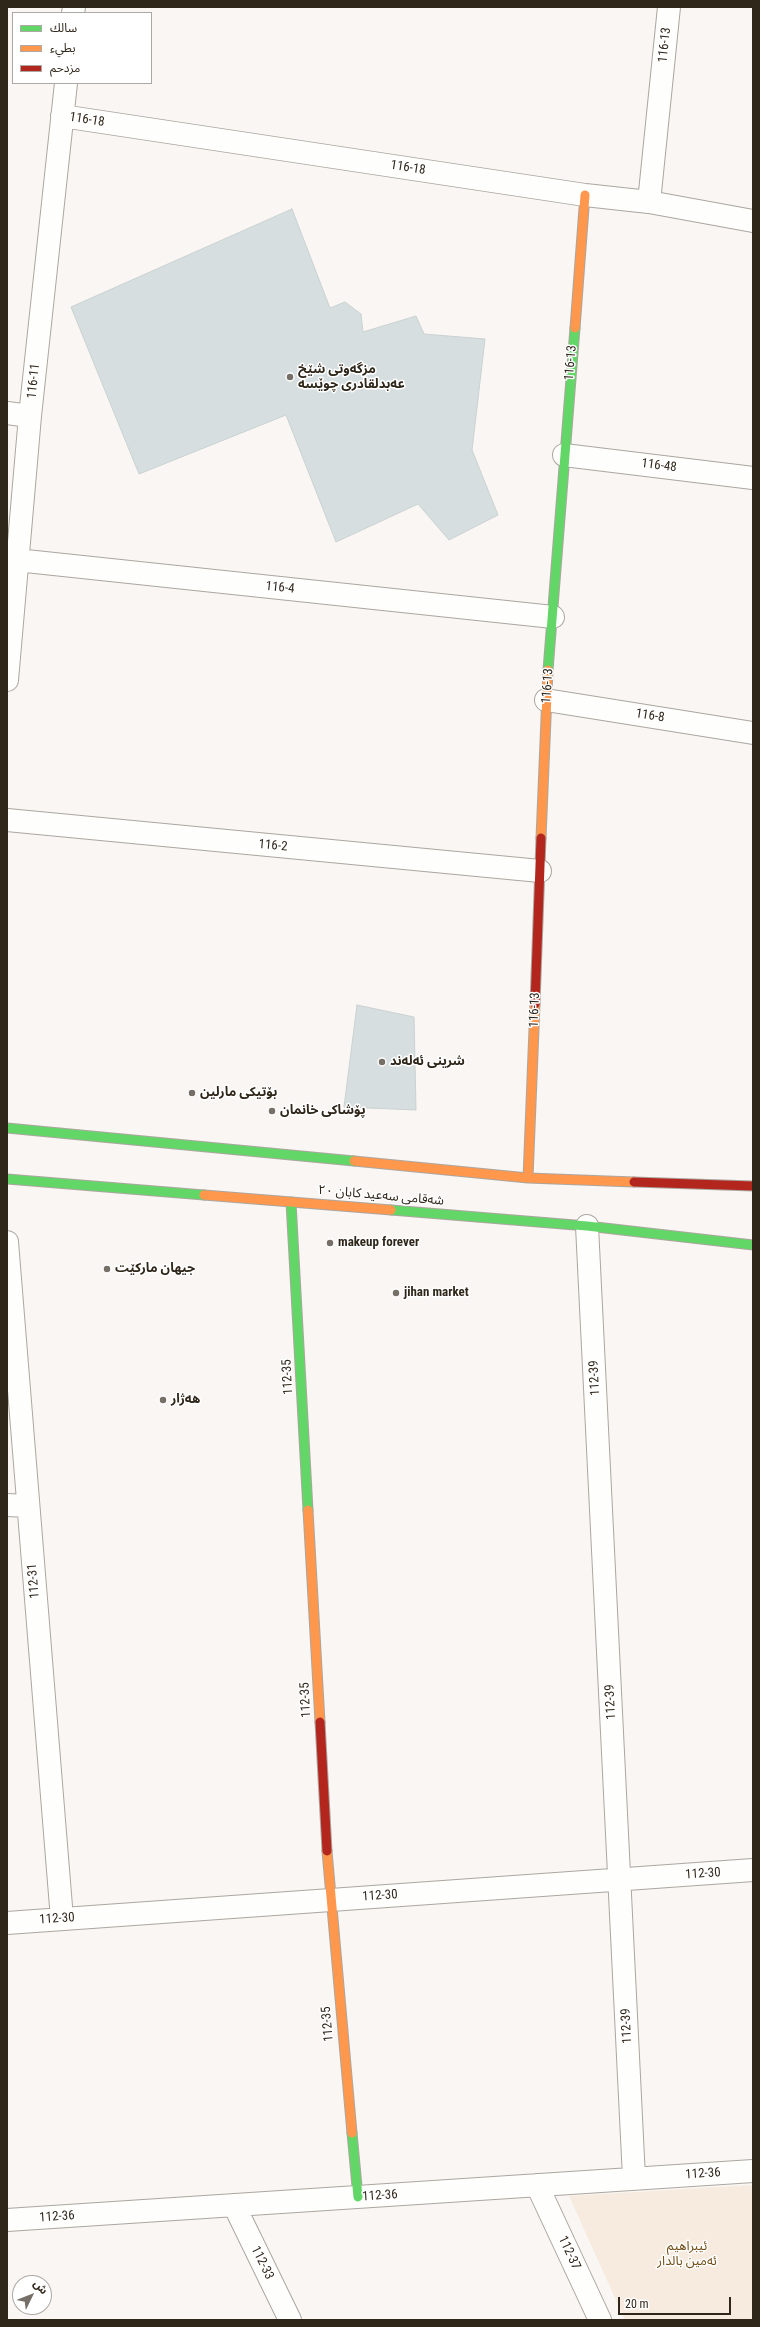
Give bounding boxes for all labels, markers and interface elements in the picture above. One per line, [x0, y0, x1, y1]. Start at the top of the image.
legend [12, 12, 152, 84]
text: سالك [50, 21, 77, 35]
street label: 116-13 [655, 27, 675, 63]
text: بطيء [50, 41, 76, 55]
text: مزدحم [50, 61, 80, 75]
street label: 116-18 [68, 110, 106, 130]
street label: 116-18 [389, 158, 427, 178]
street label: 116-13 [562, 345, 580, 381]
place label: مزگەوتی شێخ عەبدلقادری چوێسە [298, 362, 405, 393]
street label: 116-11 [24, 363, 44, 399]
marker: مزگەوتی شێخ عەبدلقادری چوێسە [285, 372, 295, 382]
street label: 116-48 [641, 456, 677, 476]
street label: 116-4 [265, 579, 295, 597]
street label: 116-13 [539, 668, 557, 704]
street label: 116-8 [635, 706, 665, 726]
street label: 116-2 [258, 837, 288, 855]
street label: 116-13 [527, 992, 543, 1028]
place label: شرینی ئەلەند [390, 1054, 465, 1070]
marker: شرینی ئەلەند [377, 1057, 387, 1067]
place label: بۆتیکی مارلین [200, 1085, 277, 1101]
marker: بۆتیکی مارلین [187, 1088, 197, 1098]
place label: پۆشاکی خانمان [280, 1103, 366, 1119]
marker: پۆشاکی خانمان [267, 1106, 277, 1116]
street label: شەقامی سەعید کابان ٢٠ [317, 1183, 445, 1209]
place label: makeup forever [338, 1235, 419, 1251]
marker: makeup forever [325, 1238, 335, 1248]
place label: جیهان مارکێت [115, 1261, 195, 1277]
marker: جیهان مارکێت [102, 1264, 112, 1274]
place label: jihan market [404, 1285, 469, 1301]
marker: jihan market [391, 1288, 401, 1298]
street label: 112-35 [279, 1359, 297, 1395]
street label: 112-39 [586, 1360, 604, 1396]
place label: هەژار [171, 1392, 200, 1408]
marker: هەژار [158, 1395, 168, 1405]
street label: 112-31 [25, 1563, 43, 1599]
street label: 112-35 [297, 1682, 315, 1718]
street label: 112-39 [602, 1684, 620, 1720]
street label: 112-30 [685, 1865, 721, 1883]
street label: 112-30 [362, 1887, 398, 1905]
street label: 112-30 [39, 1910, 75, 1928]
street label: 112-35 [319, 2006, 337, 2042]
street label: 112-39 [618, 2008, 636, 2044]
street label: 112-36 [685, 2165, 721, 2183]
street label: 112-36 [362, 2187, 398, 2205]
street label: 112-36 [39, 2208, 75, 2226]
street label: 112-37 [554, 2234, 584, 2272]
park label: ئیبراهیم ئەمین بالدار [657, 2239, 717, 2270]
street label: 112-33 [247, 2244, 277, 2282]
north arrow [12, 2275, 52, 2315]
text: ش [31, 2277, 50, 2297]
scale bar [620, 2289, 733, 2315]
text: 20 m [625, 2297, 649, 2311]

